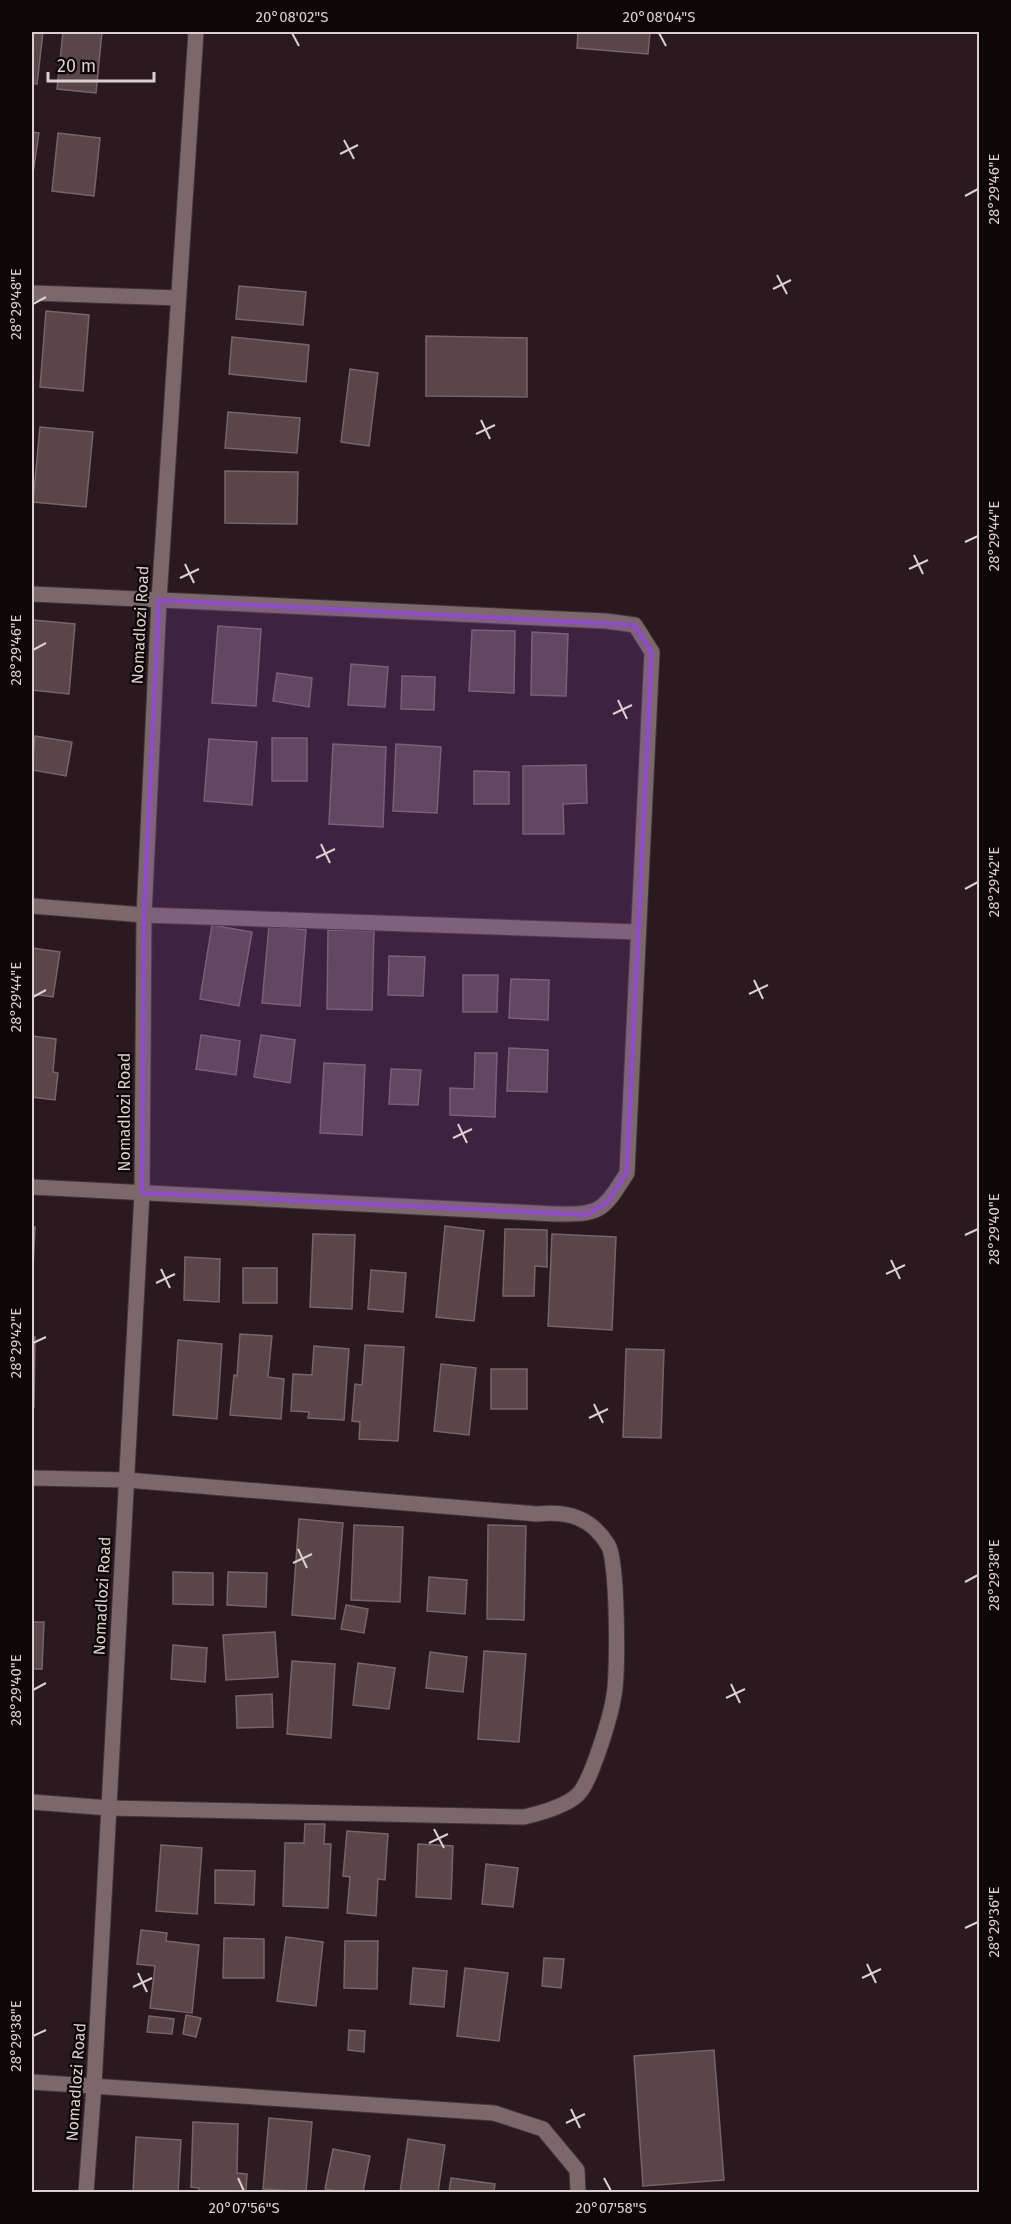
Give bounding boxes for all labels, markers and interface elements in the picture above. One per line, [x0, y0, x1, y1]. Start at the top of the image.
text: 20°08'02"S [256, 8, 328, 26]
text: 20°08'04"S [623, 8, 695, 26]
scale bar [48, 45, 154, 83]
text: 20 m [57, 55, 96, 77]
text: 28°29'46"E [985, 153, 1003, 225]
text: 28°29'48"E [7, 268, 25, 340]
text: 28°29'44"E [985, 501, 1003, 571]
street label: Nomadlozi Road [127, 565, 153, 685]
text: 28°29'46"E [7, 614, 25, 686]
text: 28°29'42"E [985, 847, 1003, 917]
text: 28°29'44"E [7, 962, 25, 1032]
street label: Nomadlozi Road [115, 1053, 134, 1171]
text: 28°29'40"E [985, 1193, 1003, 1265]
text: 28°29'42"E [7, 1308, 25, 1378]
street label: Nomadlozi Road [89, 1536, 115, 1656]
text: 28°29'38"E [985, 1539, 1003, 1611]
text: 28°29'40"E [7, 1654, 25, 1726]
text: 28°29'36"E [985, 1886, 1003, 1958]
text: 28°29'38"E [7, 2000, 25, 2072]
street label: Nomadlozi Road [62, 2022, 90, 2142]
text: 20°07'56"S [208, 2199, 280, 2217]
text: 20°07'58"S [575, 2199, 647, 2217]

